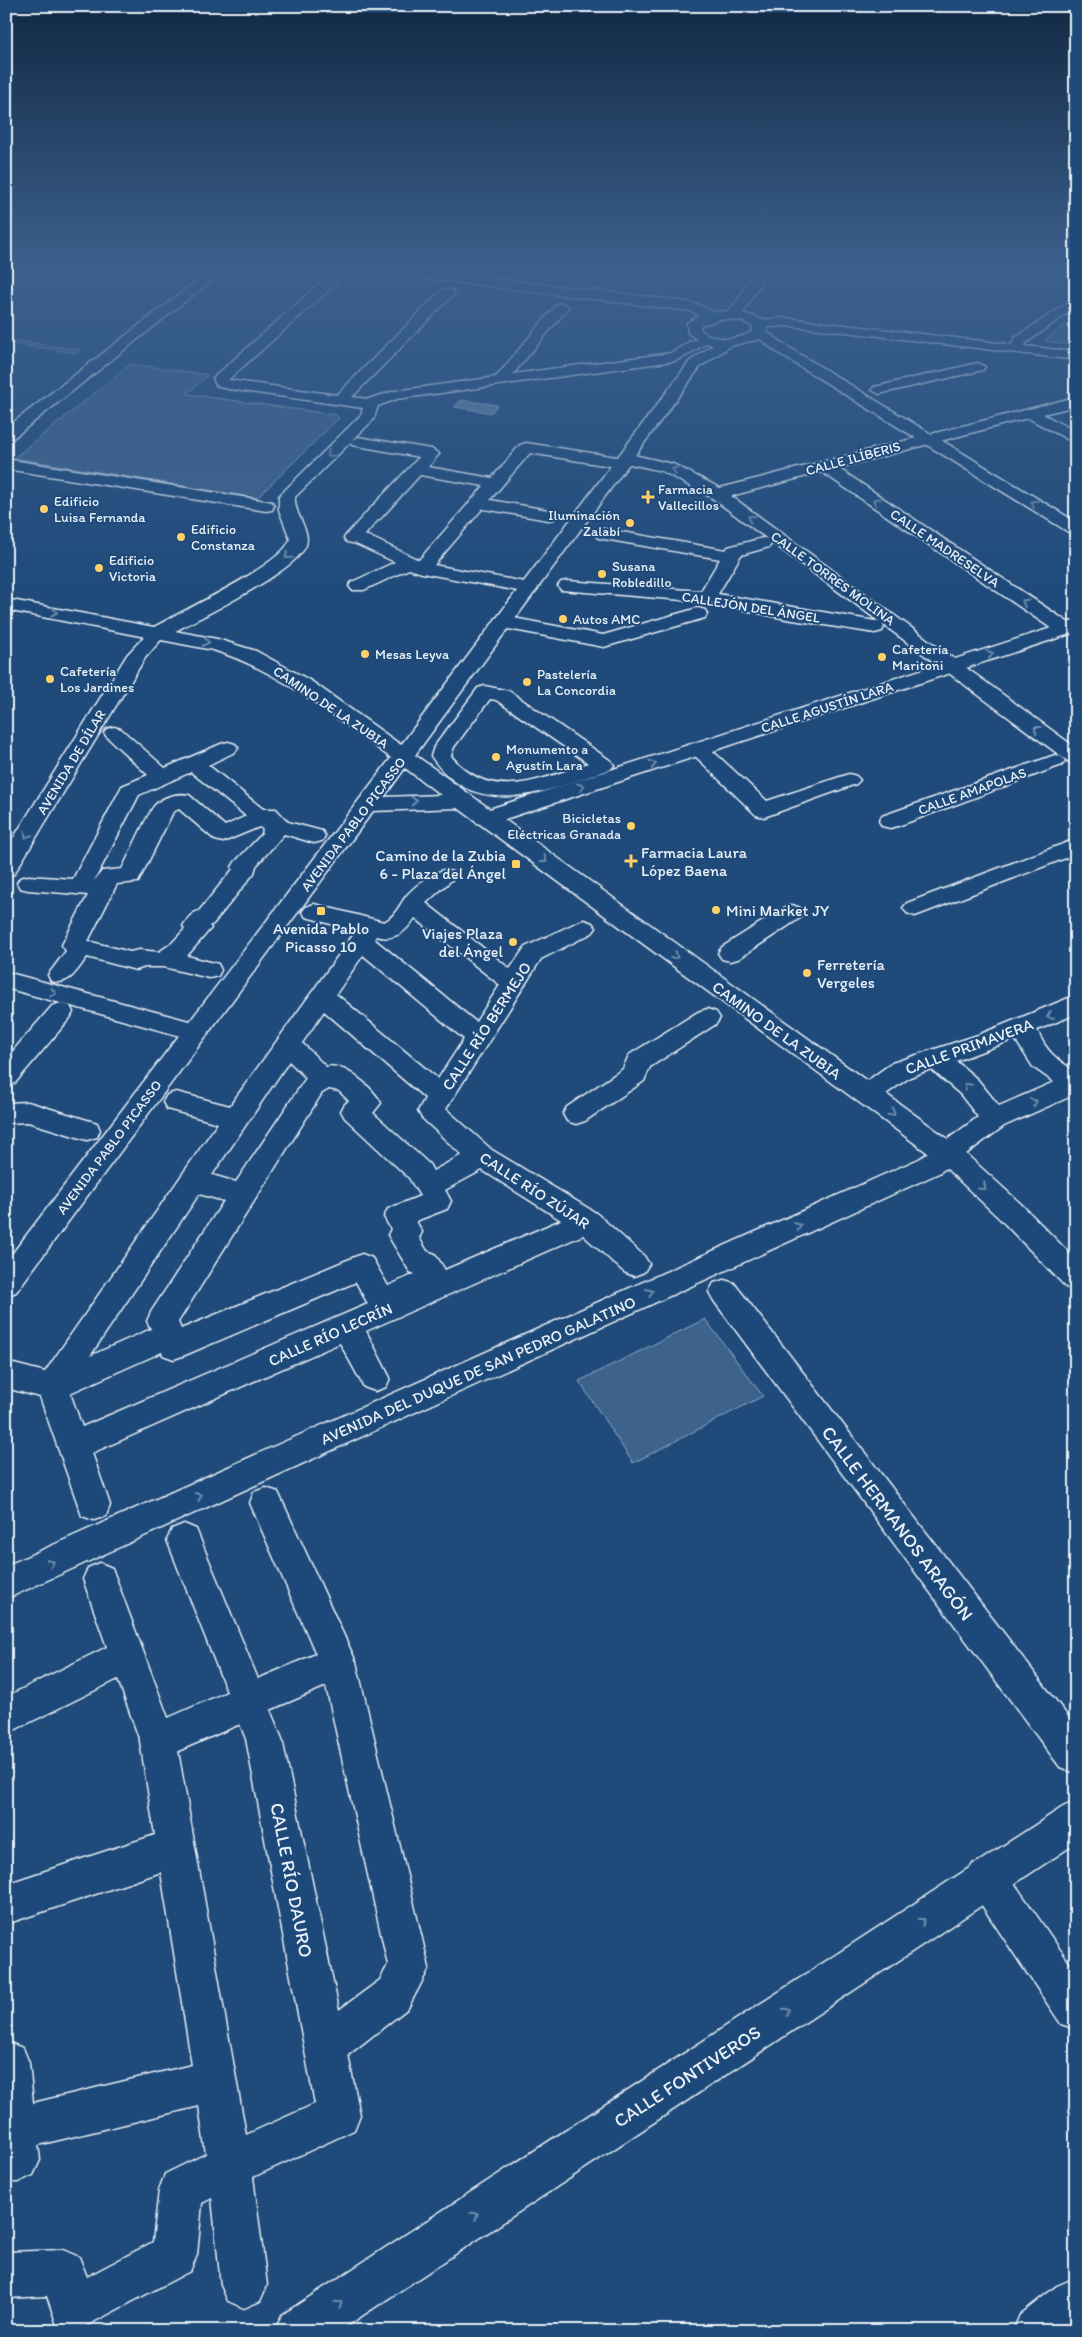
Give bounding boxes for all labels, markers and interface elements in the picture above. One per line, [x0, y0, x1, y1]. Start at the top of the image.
street label: CALLE ILÍBERIS [804, 438, 902, 479]
one-way arrow [327, 448, 336, 457]
one-way arrow [671, 466, 680, 477]
place label: Farmacia Vallecillos [658, 481, 719, 514]
marker: Farmacia Vallecillos [642, 491, 654, 503]
place label: Edificio Luisa Fernanda [54, 493, 146, 526]
one-way arrow [872, 498, 882, 507]
one-way arrow [1031, 500, 1040, 510]
marker: Edificio Luisa Fernanda [38, 503, 50, 515]
street label: CALLE MADRESELVA [887, 506, 1003, 591]
place label: Iluminación Zalabí [548, 507, 621, 540]
one-way arrow [747, 515, 757, 524]
marker: Iluminación Zalabí [624, 517, 636, 529]
place label: Edificio Constanza [191, 521, 256, 554]
street label: CALLE TORRES MOLINA [767, 528, 898, 629]
marker: Edificio Constanza [175, 531, 187, 543]
one-way arrow [285, 551, 294, 559]
place label: Edificio Victoria [109, 552, 157, 585]
place label: Susana Robledillo [612, 558, 672, 591]
marker: Edificio Victoria [93, 562, 105, 574]
marker: Susana Robledillo [596, 568, 608, 580]
street label: CALLEJÓN DEL ÁNGEL [681, 588, 821, 627]
one-way arrow [1021, 599, 1031, 608]
one-way arrow [50, 607, 59, 617]
place label: Autos AMC [573, 611, 640, 628]
marker: Autos AMC [557, 613, 569, 625]
one-way arrow [201, 636, 210, 647]
place label: Cafetería Maritoñi [892, 641, 949, 674]
place label: Mesas Leyva [375, 646, 450, 663]
marker: Mesas Leyva [359, 648, 371, 660]
one-way arrow [986, 649, 994, 659]
marker: Cafetería Maritoñi [876, 651, 888, 663]
place label: Cafetería Los Jardines [60, 663, 134, 696]
street label: CAMINO DE LA ZUBIA [270, 663, 392, 752]
place label: Pastelería La Concordia [537, 666, 616, 699]
marker: Cafetería Los Jardines [44, 673, 56, 685]
marker: Pastelería La Concordia [521, 676, 533, 688]
street label: CALLE AGUSTÍN LARA [759, 678, 896, 737]
street label: AVENIDA DE DÍLAR [33, 707, 109, 818]
one-way arrow [1033, 726, 1043, 735]
place label: Monumento a Agustín Lara [506, 741, 588, 774]
marker: Monumento a Agustín Lara [490, 751, 502, 763]
street label: AVENIDA PABLO PICASSO [297, 754, 409, 895]
one-way arrow [648, 760, 657, 770]
street label: CALLE AMAPOLAS [916, 764, 1029, 819]
one-way arrow [577, 783, 585, 793]
one-way arrow [410, 796, 418, 806]
place label: Bicicletas Eléctricas Granada [507, 810, 621, 843]
marker: Bicicletas Eléctricas Granada [625, 820, 637, 832]
one-way arrow [24, 829, 34, 838]
place label: Farmacia Laura López Baena [641, 843, 748, 880]
place label: Camino de la Zubia 6 - Plaza del Ángel [375, 846, 506, 883]
one-way arrow [538, 854, 548, 863]
marker: Farmacia Laura López Baena [625, 855, 637, 867]
marker: Camino de la Zubia 6 - Plaza del Ángel [510, 858, 522, 870]
place label: Mini Market JY [726, 901, 829, 920]
marker: Mini Market JY [710, 904, 722, 916]
marker: Avenida Pablo Picasso 10 [315, 905, 327, 917]
place label: Avenida Pablo Picasso 10 [273, 919, 369, 956]
place label: Viajes Plaza del Ángel [422, 924, 503, 961]
marker: Viajes Plaza del Ángel [507, 936, 519, 948]
one-way arrow [669, 950, 679, 959]
place label: Ferretería Vergeles [817, 955, 885, 992]
street label: CALLE RÍO BERMEJO [438, 958, 535, 1094]
marker: Ferretería Vergeles [801, 967, 813, 979]
street label: CAMINO DE LA ZUBIA [709, 977, 845, 1084]
one-way arrow [49, 987, 57, 997]
one-way arrow [1046, 1009, 1055, 1020]
street label: CALLE PRIMAVERA [903, 1014, 1036, 1078]
street label: AVENIDA PABLO PICASSO [53, 1077, 165, 1218]
one-way arrow [964, 1083, 973, 1092]
one-way arrow [1030, 1098, 1038, 1108]
one-way arrow [886, 1107, 896, 1116]
street label: CALLE RÍO ZÚJAR [476, 1148, 594, 1233]
one-way arrow [977, 1181, 986, 1190]
one-way arrow [793, 1221, 802, 1232]
one-way arrow [645, 1288, 654, 1299]
street label: AVENIDA DEL DUQUE DE SAN PEDRO GALATINO [318, 1292, 639, 1449]
street label: CALLE RÍO LECRÍN [265, 1299, 395, 1370]
street label: CALLE HERMANOS ARAGÓN [817, 1421, 978, 1625]
one-way arrow [194, 1492, 203, 1503]
one-way arrow [46, 1559, 55, 1570]
street label: CALLE RÍO DAURO [265, 1801, 318, 1959]
one-way arrow [916, 1918, 926, 1927]
one-way arrow [781, 2008, 790, 2017]
street label: CALLE FONTIVEROS [609, 2020, 765, 2133]
one-way arrow [469, 2212, 479, 2221]
one-way arrow [333, 2301, 343, 2310]

